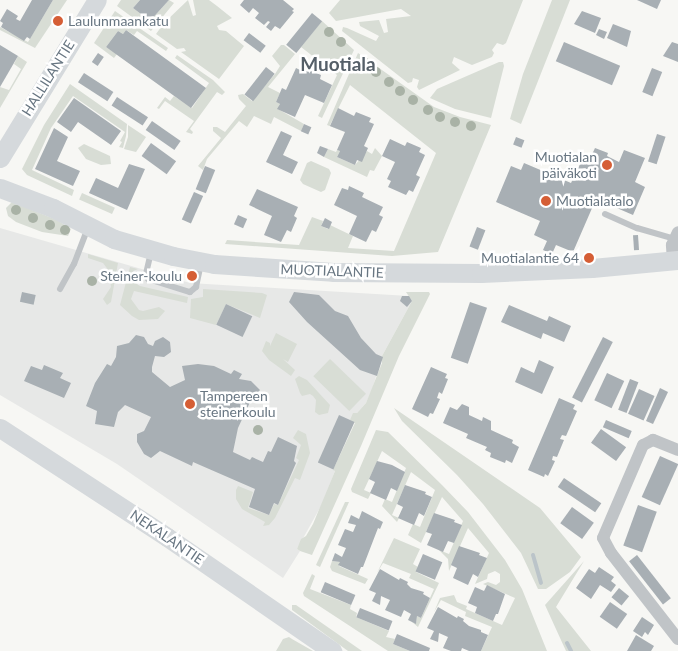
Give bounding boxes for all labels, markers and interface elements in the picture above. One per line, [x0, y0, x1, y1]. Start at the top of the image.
place label: Laulunmaankatu [68, 13, 169, 29]
marker: Laulunmaankatu [52, 15, 64, 27]
street label: HALLILANTIE [18, 37, 78, 119]
district label: Muotiala [300, 53, 376, 75]
place label: Muotialan päiväkoti [535, 149, 597, 182]
marker: Muotialan päiväkoti [601, 159, 613, 171]
place label: Muotialatalo [556, 193, 633, 209]
marker: Muotialatalo [540, 195, 552, 207]
place label: Muotialantie 64 [481, 250, 579, 266]
marker: Muotialantie 64 [583, 252, 595, 264]
street label: MUOTIALANTIE [280, 261, 384, 281]
place label: Steiner-koulu [100, 268, 182, 284]
marker: Steiner-koulu [186, 270, 198, 282]
place label: Tampereen steinerkoulu [200, 388, 276, 421]
marker: Tampereen steinerkoulu [184, 398, 196, 410]
street label: NEKALANTIE [127, 506, 207, 568]

